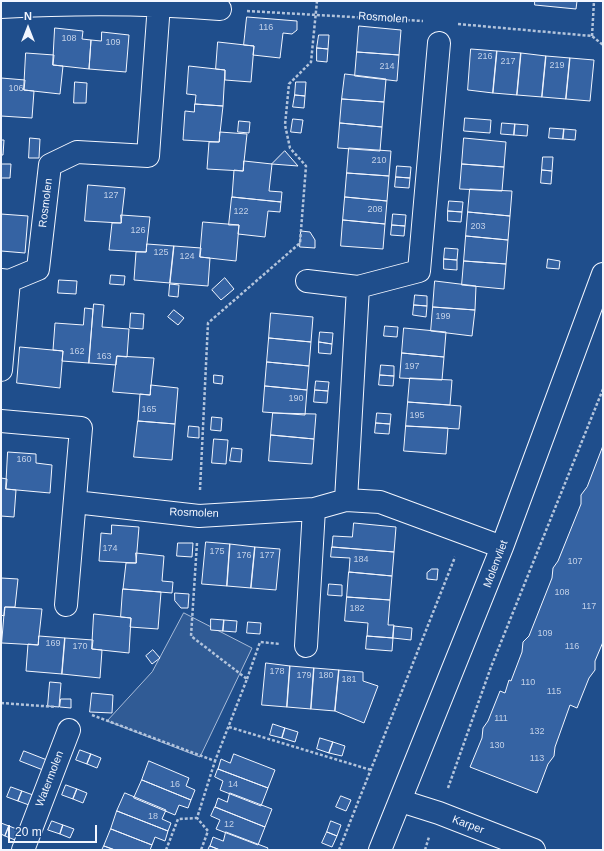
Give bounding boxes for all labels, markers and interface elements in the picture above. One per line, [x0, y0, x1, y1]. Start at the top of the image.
north arrow [8, 8, 48, 48]
text: N [24, 10, 32, 22]
street label: Rosmolen [358, 10, 408, 26]
house number: 116 [259, 23, 273, 33]
house number: 108 [61, 34, 77, 44]
house number: 109 [105, 38, 121, 48]
house number: 216 [477, 52, 493, 62]
house number: 217 [500, 57, 516, 67]
house number: 219 [549, 61, 565, 71]
house number: 214 [379, 62, 395, 72]
house number: 106 [8, 84, 24, 94]
house number: 210 [371, 156, 387, 166]
street label: Rosmolen [36, 178, 56, 228]
house number: 127 [103, 191, 119, 201]
house number: 208 [367, 205, 383, 215]
house number: 122 [233, 207, 249, 217]
house number: 203 [470, 222, 486, 232]
house number: 126 [130, 226, 146, 236]
house number: 125 [153, 248, 169, 258]
house number: 124 [179, 252, 195, 262]
house number: 199 [435, 312, 451, 322]
house number: 162 [69, 347, 85, 357]
house number: 163 [96, 352, 112, 362]
house number: 197 [404, 362, 420, 372]
house number: 190 [288, 394, 304, 404]
house number: 165 [141, 405, 157, 415]
house number: 195 [409, 411, 425, 421]
house number: 160 [16, 455, 32, 465]
street label: Rosmolen [169, 506, 219, 520]
street label: Molenvliet [481, 539, 511, 589]
house number: 174 [102, 544, 118, 554]
house number: 175 [209, 547, 225, 557]
house number: 176 [236, 551, 252, 561]
house number: 177 [259, 551, 275, 561]
house number: 184 [353, 555, 369, 565]
house number: 107 [567, 557, 583, 567]
house number: 108 [554, 588, 570, 598]
house number: 117 [582, 602, 596, 612]
house number: 182 [349, 604, 365, 614]
house number: 109 [537, 629, 553, 639]
house number: 169 [45, 639, 61, 649]
house number: 170 [72, 642, 88, 652]
house number: 116 [565, 642, 579, 652]
house number: 178 [269, 667, 285, 677]
house number: 179 [296, 671, 312, 681]
house number: 180 [318, 671, 334, 681]
house number: 181 [341, 675, 357, 685]
house number: 110 [521, 678, 535, 688]
house number: 115 [547, 687, 561, 697]
house number: 111 [494, 714, 508, 724]
house number: 132 [529, 727, 545, 737]
house number: 130 [489, 741, 505, 751]
street label: Watermolen [33, 749, 67, 809]
house number: 113 [530, 754, 544, 764]
house number: 16 [170, 780, 180, 790]
house number: 14 [228, 780, 238, 790]
house number: 18 [148, 812, 158, 822]
street label: Karper [450, 813, 486, 837]
scale bar [10, 817, 99, 843]
house number: 12 [224, 820, 234, 830]
text: 20 m [15, 825, 42, 839]

